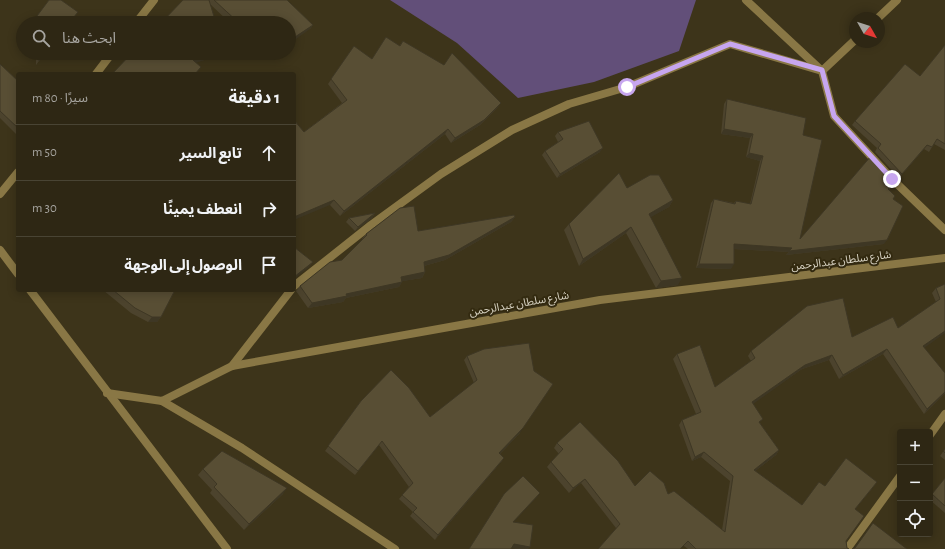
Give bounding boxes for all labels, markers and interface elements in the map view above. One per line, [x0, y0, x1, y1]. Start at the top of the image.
north arrow [849, 12, 885, 48]
search box [16, 16, 296, 60]
icon: search [30, 27, 52, 49]
text: ابحث هنا [62, 31, 116, 46]
route start [618, 78, 636, 96]
text: 1 دقيقة [229, 89, 280, 106]
text: سيرًا · 80 m [32, 92, 88, 105]
icon: ahead [258, 142, 280, 164]
text: 50 m [32, 146, 57, 159]
text: تابع السير [180, 146, 242, 161]
route end [883, 170, 901, 188]
icon: right [258, 198, 280, 220]
text: 30 m [32, 202, 57, 215]
text: انعطف يمينًا [163, 202, 242, 217]
street label: شارع سلطان عبدالرحمن [790, 249, 892, 274]
icon: arrive [258, 254, 280, 276]
text: الوصول إلى الوجهة [124, 258, 242, 273]
street label: شارع سلطان عبدالرحمن [468, 289, 570, 320]
map controls [897, 429, 933, 537]
button: + [897, 429, 933, 465]
button: − [897, 465, 933, 501]
button: locate [897, 501, 933, 537]

